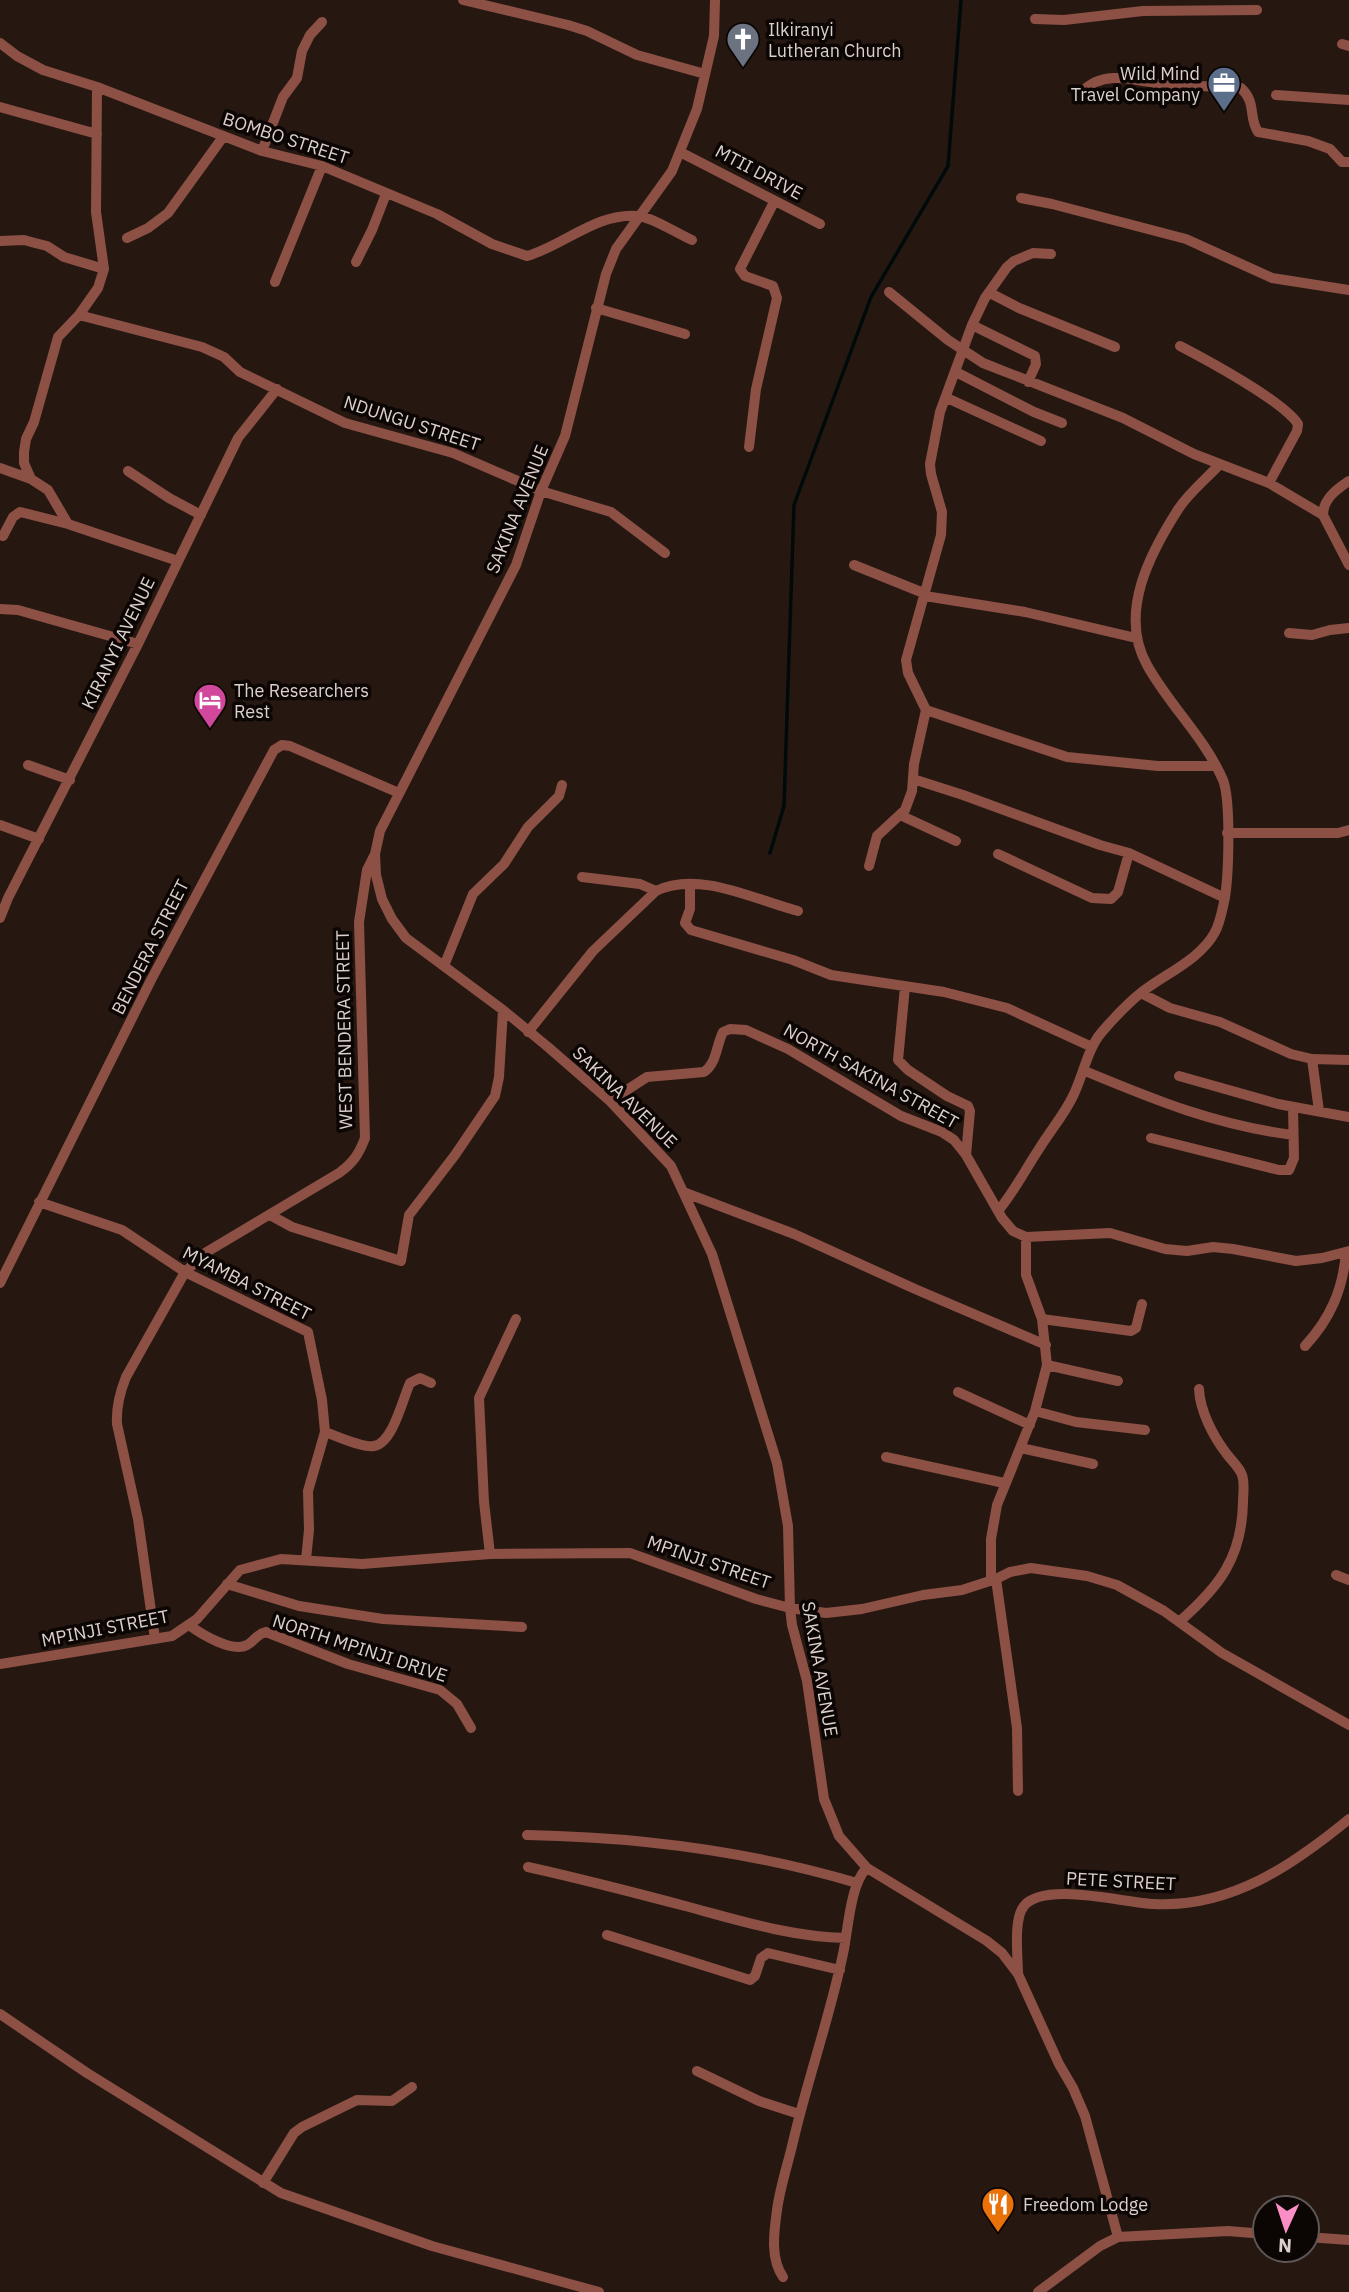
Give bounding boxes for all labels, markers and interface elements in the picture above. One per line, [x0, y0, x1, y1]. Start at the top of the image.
place label: Ilkiranyi Lutheran Church [768, 18, 902, 62]
church icon: Ilkiranyi Lutheran Church [724, 20, 762, 69]
place label: Wild Mind Travel Company [1071, 62, 1200, 106]
office icon: Wild Mind Travel Company [1205, 64, 1243, 113]
street label: BOMBO STREET [220, 107, 352, 169]
street label: MTII DRIVE [711, 139, 807, 205]
street label: NDUNGU STREET [341, 390, 483, 456]
street label: SAKINA AVENUE [481, 441, 553, 577]
street label: KIRANYI AVENUE [76, 573, 160, 713]
place label: The Researchers Rest [234, 679, 369, 723]
hotel icon: The Researchers Rest [191, 681, 229, 730]
street label: BENDERA STREET [106, 876, 194, 1018]
street label: WEST BENDERA STREET [331, 930, 357, 1130]
street label: NORTH SAKINA STREET [780, 1018, 962, 1134]
street label: SAKINA AVENUE [568, 1041, 682, 1153]
street label: MYAMBA STREET [179, 1241, 315, 1325]
street label: MPINJI STREET [644, 1530, 774, 1594]
street label: SAKINA AVENUE [797, 1600, 843, 1738]
street label: MPINJI STREET [39, 1604, 171, 1652]
street label: NORTH MPINJI DRIVE [270, 1609, 450, 1687]
street label: PETE STREET [1066, 1867, 1176, 1895]
restaurant icon: Freedom Lodge [979, 2185, 1017, 2234]
place label: Freedom Lodge [1023, 2193, 1148, 2216]
north arrow [1251, 2194, 1321, 2264]
text: N [1278, 2234, 1293, 2258]

